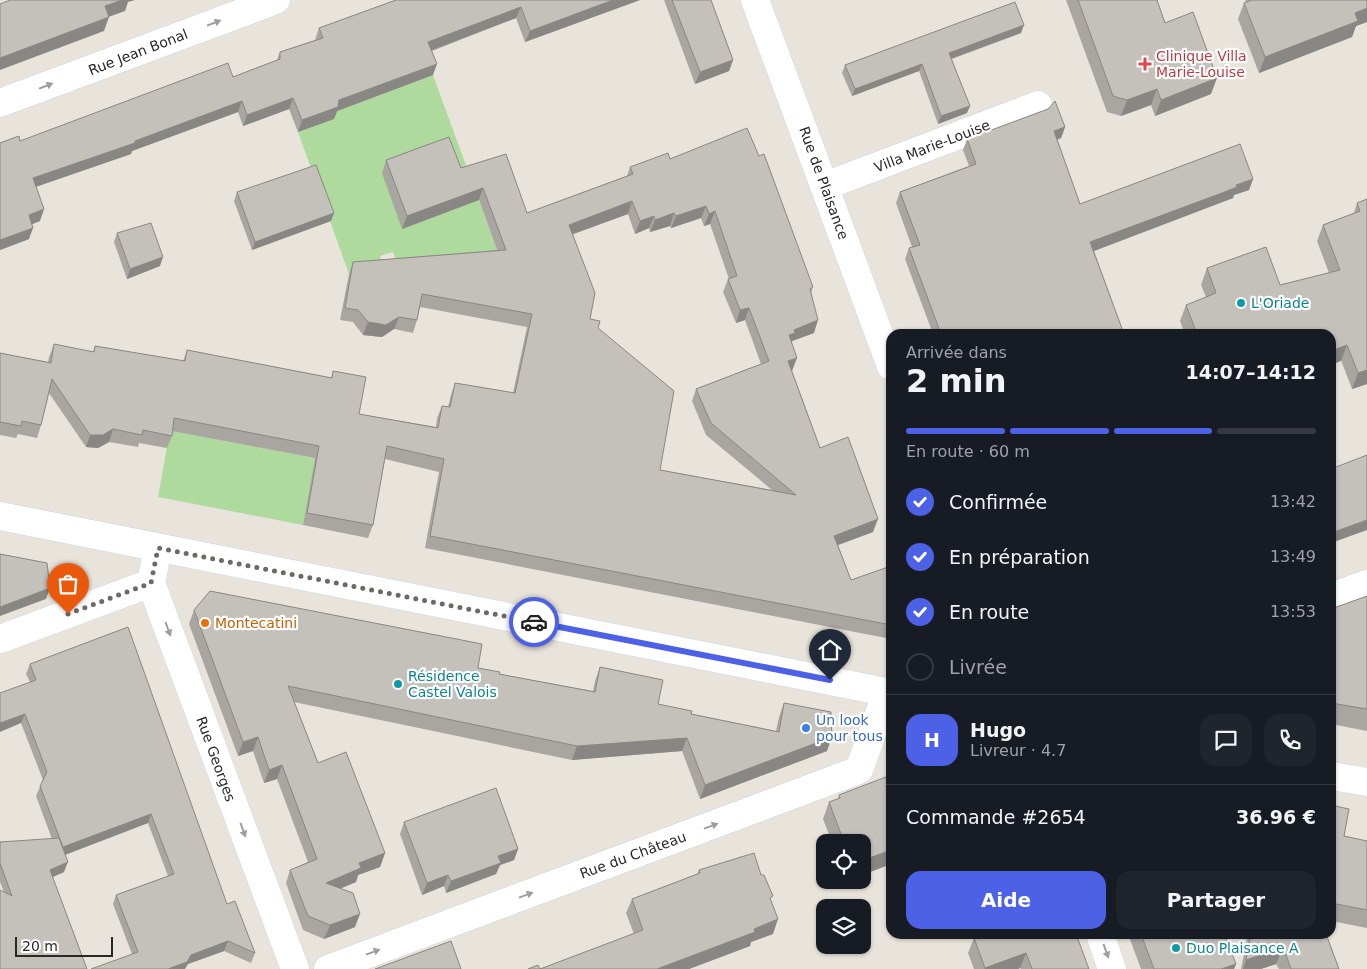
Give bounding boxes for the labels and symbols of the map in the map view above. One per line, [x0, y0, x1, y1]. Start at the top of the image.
one-way arrow [207, 19, 222, 27]
street label: Rue Jean Bonal [86, 26, 190, 78]
place label: Clinique Villa Marie-Louise [1156, 48, 1247, 80]
marker: Clinique Villa Marie-Louise [1138, 57, 1152, 71]
one-way arrow [38, 82, 53, 89]
street label: Villa Marie-Louise [872, 117, 992, 175]
street label: Rue de Plaisance [796, 124, 852, 242]
place label: L'Oriade [1251, 295, 1309, 311]
marker: L'Oriade [1235, 297, 1247, 309]
pin [47, 563, 89, 614]
courier [509, 597, 559, 647]
place label: Montecatini [215, 615, 297, 631]
marker: Montecatini [199, 617, 211, 629]
one-way arrow [164, 622, 172, 637]
pin [809, 629, 851, 680]
place label: Résidence Castel Valois [408, 668, 497, 700]
marker: Résidence Castel Valois [392, 678, 404, 690]
place label: Un look pour tous [816, 712, 883, 744]
street label: Rue Georges [193, 714, 239, 804]
marker: Un look pour tous [800, 722, 812, 734]
one-way arrow [703, 822, 718, 829]
one-way arrow [240, 823, 247, 838]
street label: Rue du Château [578, 828, 688, 882]
one-way arrow [518, 891, 533, 898]
scale bar [15, 934, 112, 957]
place label: Duo Plaisance A [1186, 940, 1299, 956]
marker: Duo Plaisance A [1170, 942, 1182, 954]
one-way arrow [1103, 944, 1110, 959]
one-way arrow [366, 948, 381, 955]

